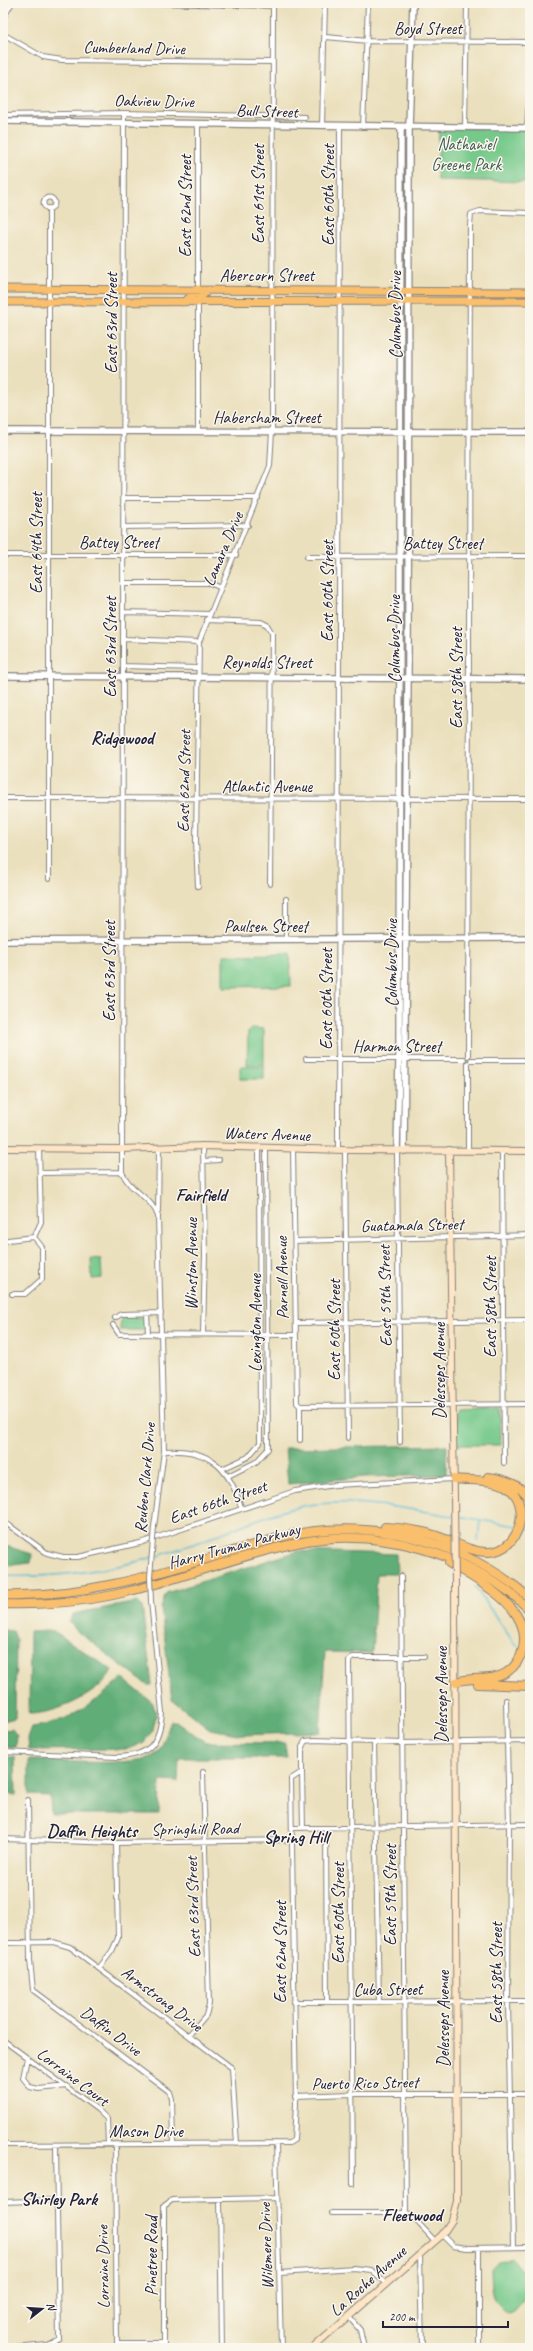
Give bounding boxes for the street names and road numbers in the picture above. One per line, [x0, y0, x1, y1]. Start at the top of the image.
street label: Boyd Street [394, 18, 464, 39]
street label: Cumberland Drive [83, 37, 186, 59]
street label: Oakview Drive [114, 90, 196, 112]
street label: Bull Street [236, 99, 301, 123]
street label: East 61st Street [248, 142, 269, 244]
street label: East 60th Street [318, 142, 339, 246]
street label: East 62nd Street [175, 152, 196, 257]
street label: Abercorn Street [220, 265, 317, 286]
street label: East 63rd Street [101, 270, 122, 373]
street label: Columbus Drive [385, 270, 406, 359]
street label: Habersham Street [213, 407, 323, 428]
street label: East 64th Street [26, 490, 47, 594]
street label: Lamara Drive [198, 507, 249, 589]
street label: Battey Street [79, 532, 161, 553]
street label: Battey Street [403, 533, 485, 554]
street label: East 60th Street [317, 538, 338, 642]
street label: East 63rd Street [100, 594, 121, 697]
street label: Columbus Drive [384, 594, 405, 683]
street label: East 58th Street [446, 625, 467, 729]
street label: Reynolds Street [222, 652, 314, 673]
street label: East 62nd Street [173, 727, 195, 832]
street label: Atlantic Avenue [222, 776, 313, 797]
street label: Paulsen Street [224, 916, 310, 937]
street label: East 63rd Street [99, 918, 120, 1021]
street label: Columbus Drive [381, 918, 402, 1007]
street label: East 60th Street [316, 946, 337, 1050]
street label: Harmon Street [353, 1036, 444, 1057]
street label: Waters Avenue [224, 1122, 312, 1146]
street label: Guatamala Street [360, 1214, 466, 1236]
street label: Winston Avenue [181, 1217, 202, 1310]
street label: Parnell Avenue [271, 1235, 293, 1320]
street label: East 59th Street [374, 1243, 396, 1347]
street label: East 58th Street [480, 1254, 501, 1358]
street label: Lexington Avenue [245, 1273, 266, 1372]
street label: East 60th Street [324, 1277, 345, 1381]
street label: Delesseps Avenue [429, 1321, 450, 1419]
street label: Reuben Clark Drive [130, 1421, 160, 1534]
street label: East 66th Street [167, 1475, 272, 1528]
street label: Harry Truman Parkway [166, 1518, 303, 1574]
street label: Delesseps Avenue [431, 1645, 452, 1743]
street label: Springhill Road [151, 1818, 242, 1840]
street label: East 59th Street [380, 1842, 401, 1946]
street label: East 63rd Street [181, 1854, 205, 1958]
street label: East 60th Street [328, 1860, 349, 1964]
street label: East 62nd Street [270, 1898, 291, 2003]
street label: East 58th Street [486, 1920, 507, 2024]
street label: Armstrong Drive [117, 1962, 208, 2037]
street label: Delesseps Avenue [433, 1969, 454, 2067]
street label: Cuba Street [354, 1979, 425, 2000]
street label: Daffin Drive [77, 2001, 147, 2061]
street label: Lorraine Court [33, 2043, 115, 2112]
street label: Puerto Rico Street [312, 2072, 421, 2094]
street label: Mason Drive [109, 2121, 184, 2142]
street label: Wilemere Drive [254, 2201, 278, 2290]
street label: Pinetree Road [141, 2214, 162, 2296]
street label: Lorraine Drive [92, 2224, 114, 2309]
street label: La Roche Avenue [325, 2240, 412, 2321]

